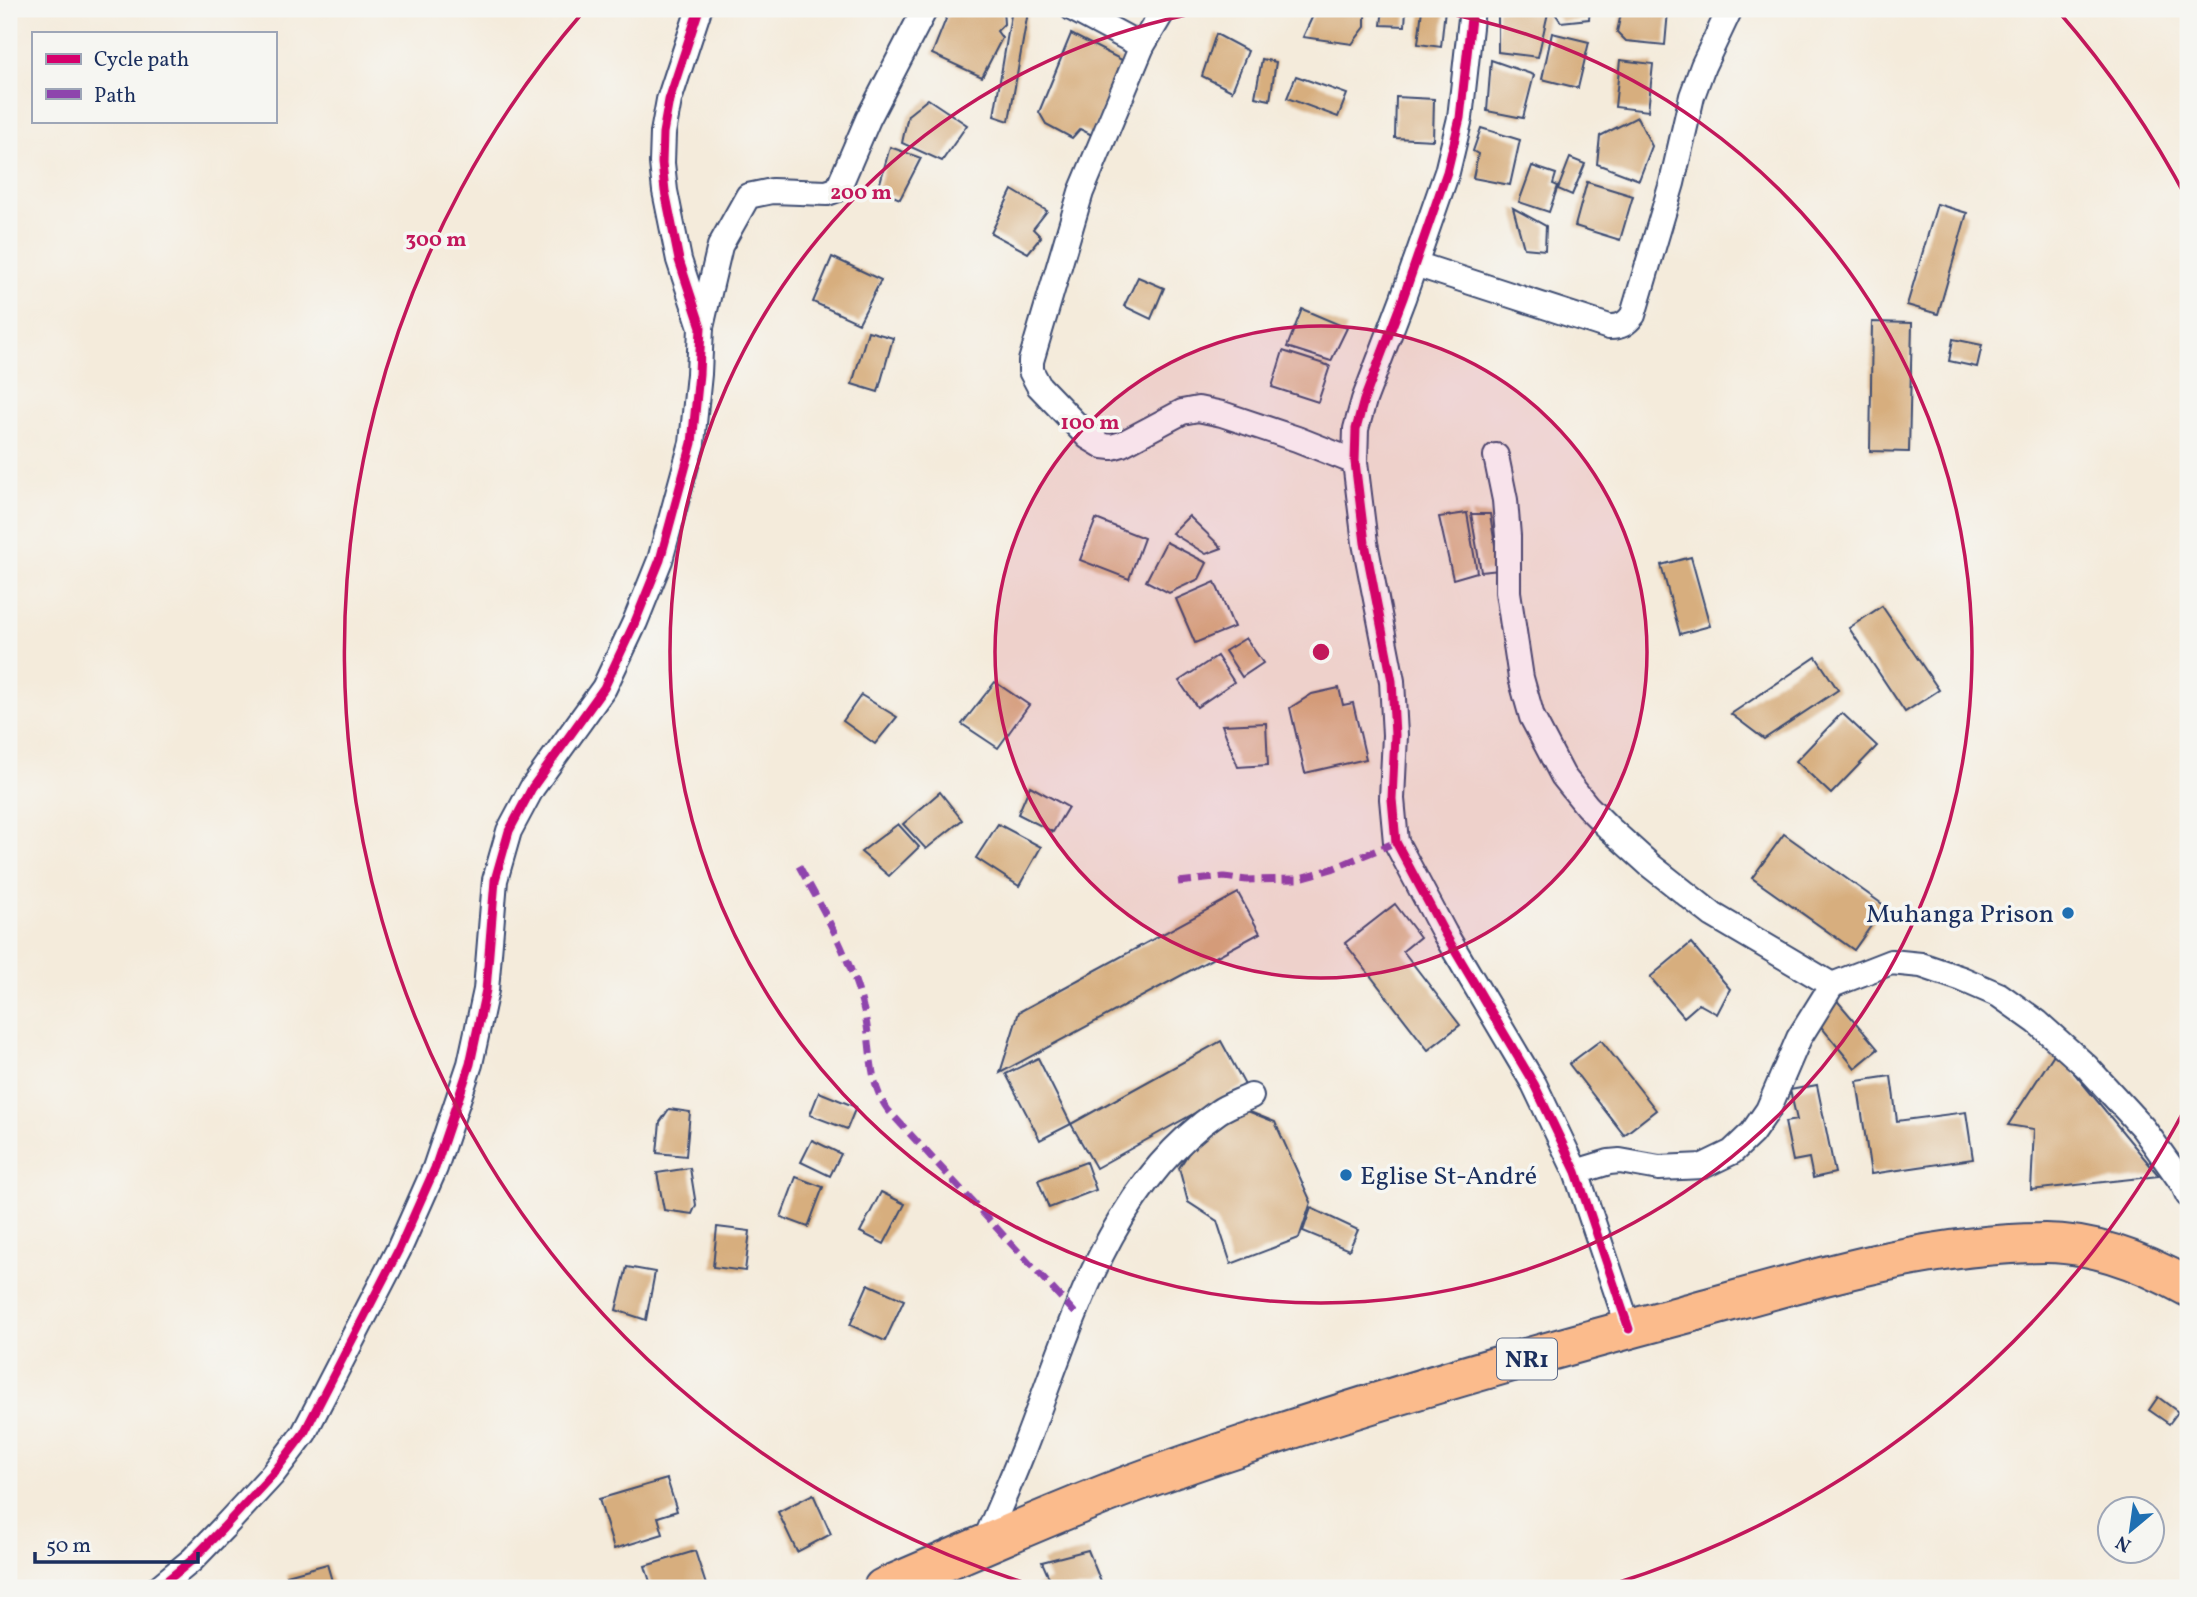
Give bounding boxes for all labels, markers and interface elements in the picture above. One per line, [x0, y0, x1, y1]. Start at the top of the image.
legend [32, 32, 276, 122]
text: Cycle path [94, 46, 189, 75]
text: Path [94, 82, 136, 111]
text: 200 m [830, 179, 892, 208]
text: 300 m [406, 226, 466, 255]
text: 100 m [1060, 409, 1120, 438]
centre of rings [1309, 640, 1333, 664]
place label: Muhanga Prison [1866, 897, 2054, 933]
marker: Muhanga Prison [2060, 905, 2076, 921]
place label: Eglise St-André [1360, 1159, 1537, 1195]
marker: Eglise St-André [1338, 1167, 1354, 1183]
road number: NR1 [1497, 1338, 1557, 1380]
north arrow [2096, 1496, 2166, 1566]
scale bar [35, 1520, 198, 1564]
text: N [2111, 1528, 2136, 1558]
text: 50 m [46, 1532, 91, 1561]

